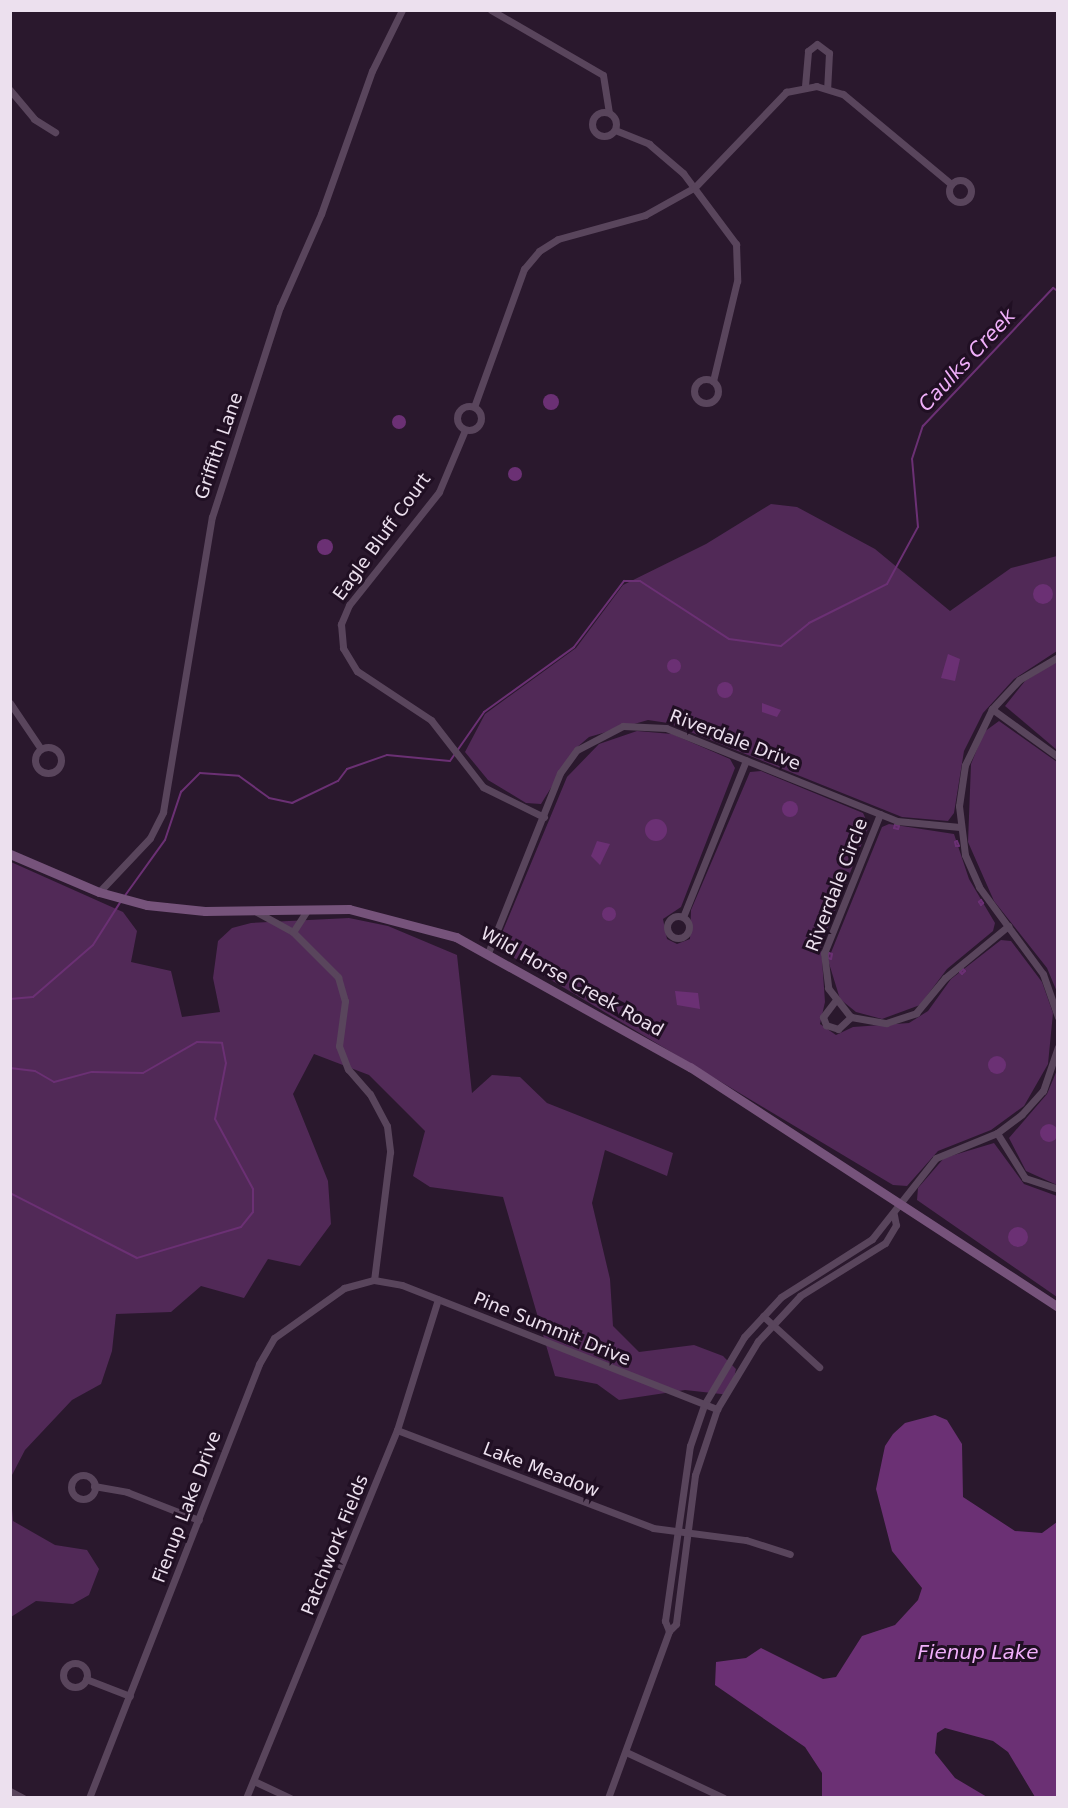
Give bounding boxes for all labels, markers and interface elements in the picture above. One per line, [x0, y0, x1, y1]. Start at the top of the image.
water label: Caulks Creek [913, 304, 1021, 416]
street label: Griffith Lane [191, 390, 247, 502]
street label: Eagle Bluff Court [329, 469, 435, 605]
street label: Riverdale Drive [666, 705, 804, 775]
street label: Riverdale Circle [802, 815, 872, 955]
street label: Wild Horse Creek Road [477, 923, 667, 1041]
street label: Pine Summit Drive [470, 1288, 634, 1370]
street label: Fienup Lake Drive [148, 1428, 226, 1586]
street label: Lake Meadow [480, 1438, 602, 1502]
street label: Patchwork Fields [297, 1472, 373, 1618]
water label: Fienup Lake [917, 1640, 1039, 1664]

